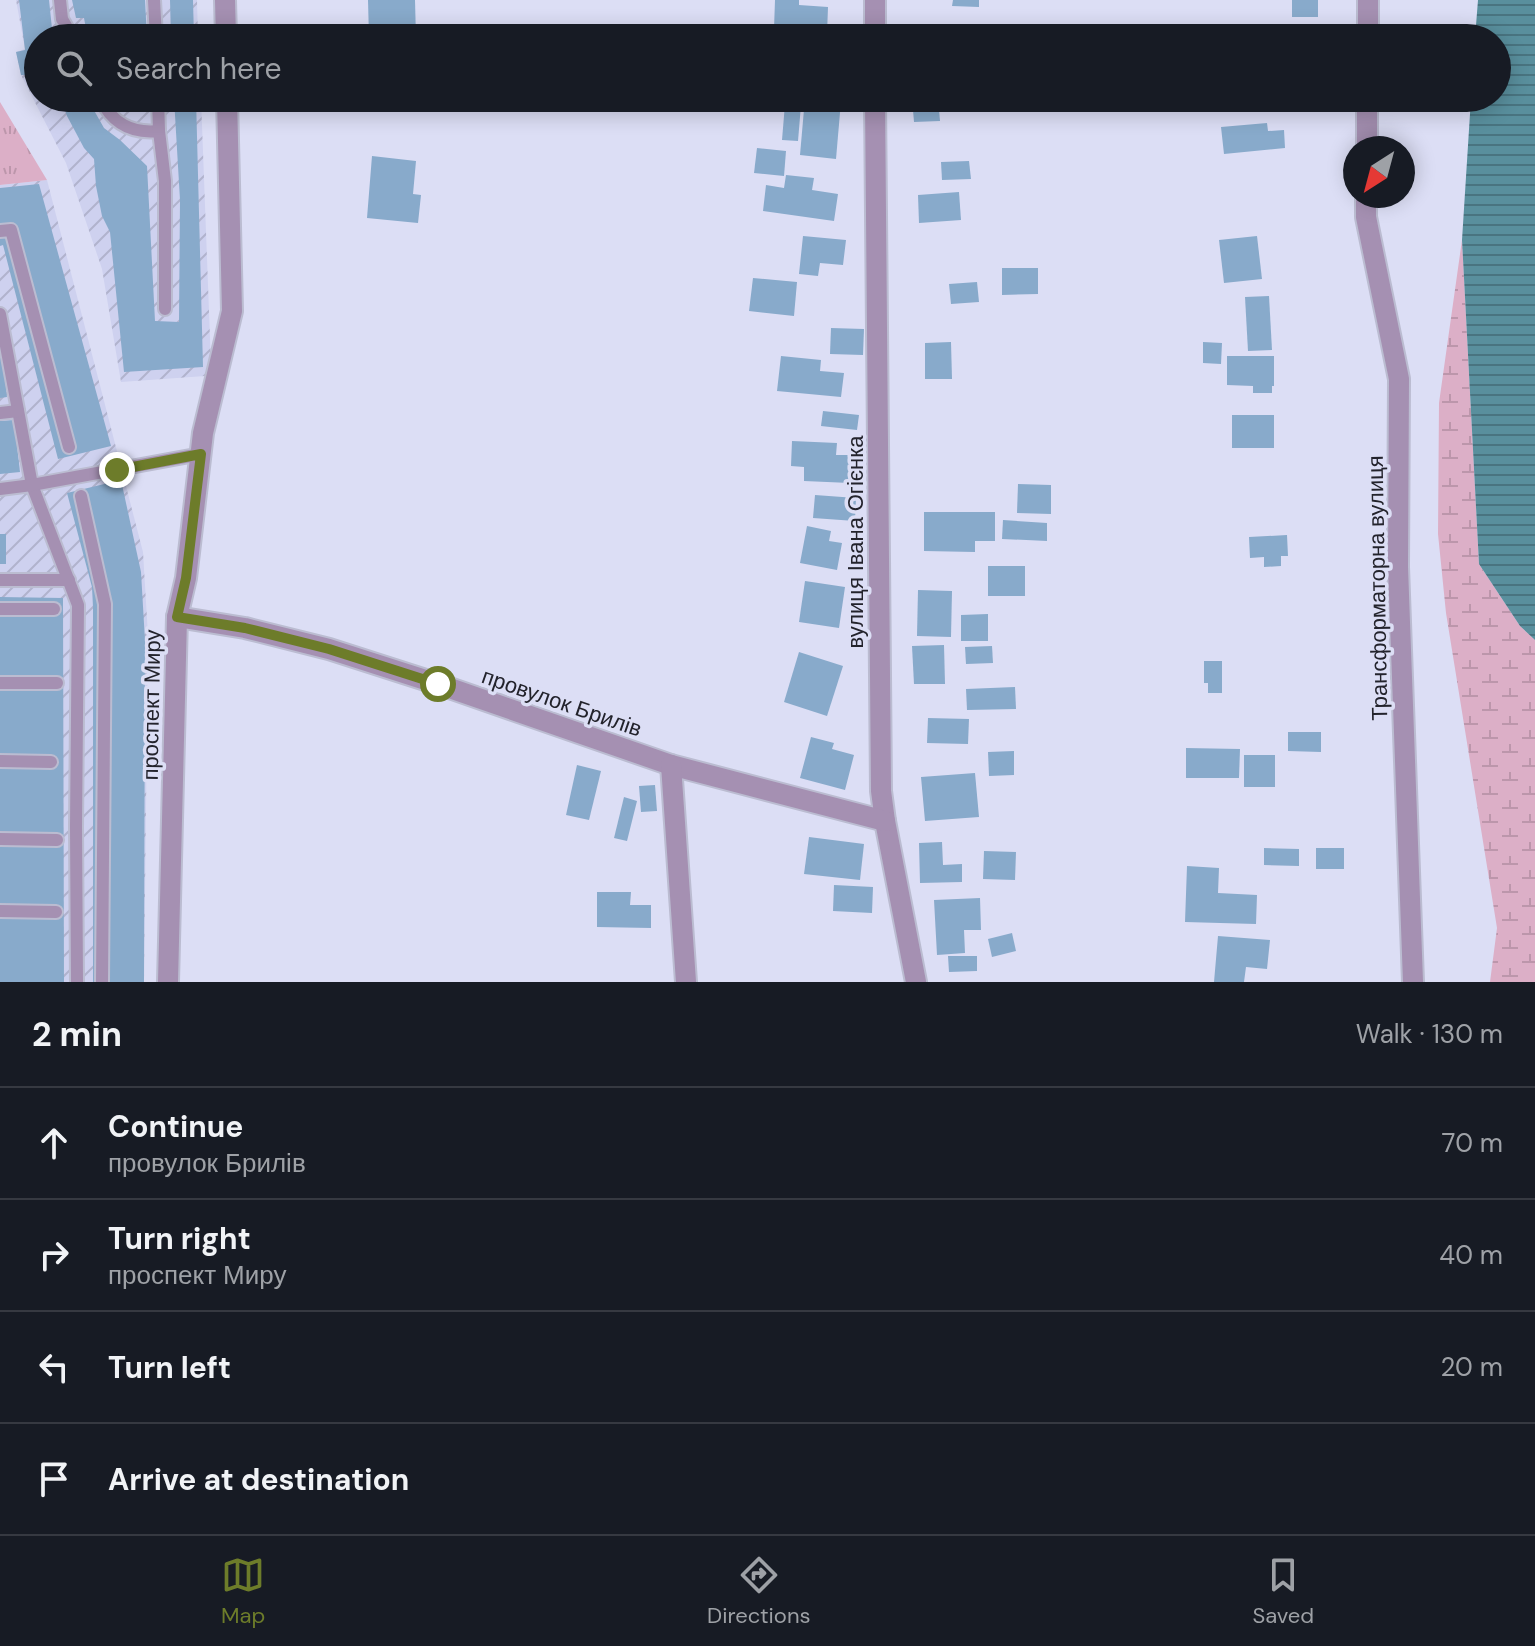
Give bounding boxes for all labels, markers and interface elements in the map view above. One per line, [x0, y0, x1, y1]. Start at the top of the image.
search box [24, 24, 1511, 112]
icon: search [52, 46, 96, 90]
text: Search here [116, 49, 282, 88]
north arrow [1343, 136, 1415, 208]
street label: вулиця Івана Огієнка [841, 435, 870, 648]
route end [99, 452, 135, 488]
street label: Трансформаторна вулиця [1361, 455, 1394, 721]
street label: проспект Миру [136, 629, 167, 781]
street label: провулок Брилів [478, 662, 646, 743]
route start [420, 666, 456, 702]
text: 2 min [32, 1012, 122, 1057]
text: Walk · 130 m [1356, 1017, 1503, 1051]
text: Continue [108, 1107, 243, 1146]
icon: ahead [32, 1121, 76, 1165]
text: 70 m [1442, 1126, 1503, 1160]
text: провулок Брилів [108, 1146, 306, 1180]
text: Turn right [108, 1219, 251, 1258]
icon: right [32, 1233, 76, 1277]
text: 40 m [1439, 1238, 1503, 1272]
text: проспект Миру [108, 1258, 286, 1292]
icon: left [32, 1345, 76, 1389]
text: Turn left [108, 1348, 231, 1387]
text: 20 m [1440, 1350, 1503, 1384]
icon: arrive [32, 1457, 76, 1501]
text: Arrive at destination [108, 1460, 409, 1499]
tab: Map [221, 1553, 265, 1630]
tab: Directions [707, 1553, 811, 1630]
tab: Saved [1252, 1553, 1314, 1630]

